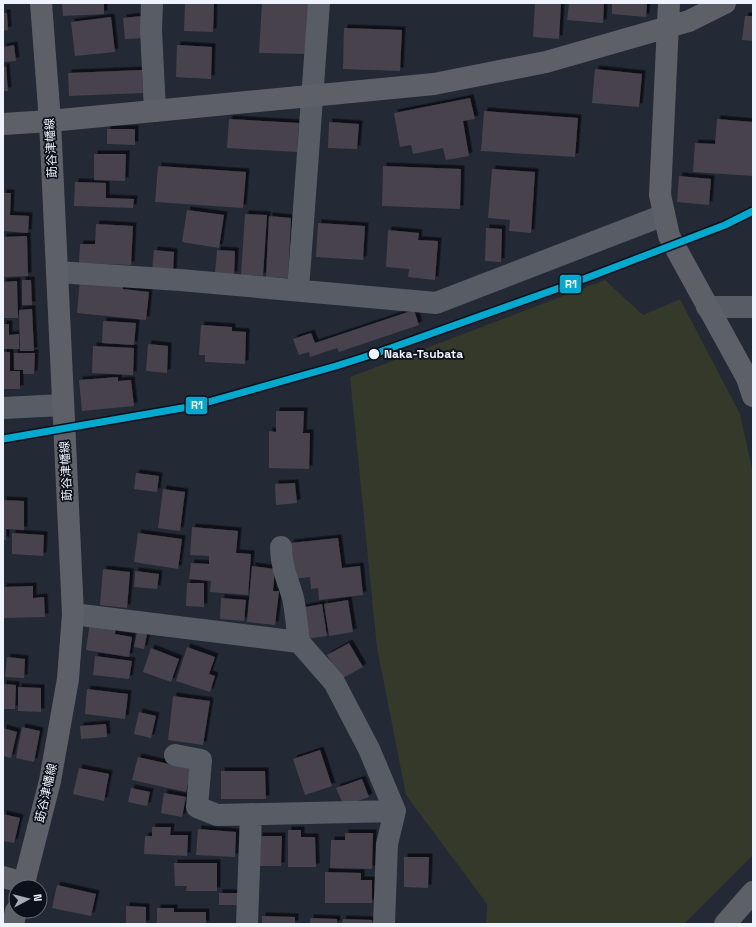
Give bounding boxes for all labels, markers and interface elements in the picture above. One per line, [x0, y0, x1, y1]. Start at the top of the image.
street label: 莇谷津幡線 [41, 118, 61, 178]
line badge: R1 [559, 274, 582, 294]
text: R1 [565, 277, 577, 291]
place label: Naka-Tsubata [384, 346, 463, 362]
marker: Naka-Tsubata [367, 347, 381, 361]
line badge: R1 [185, 396, 208, 415]
text: R1 [191, 398, 203, 412]
street label: 莇谷津幡線 [56, 441, 76, 501]
street label: 莇谷津幡線 [31, 762, 61, 824]
north arrow [8, 879, 48, 919]
text: N [31, 893, 45, 902]

